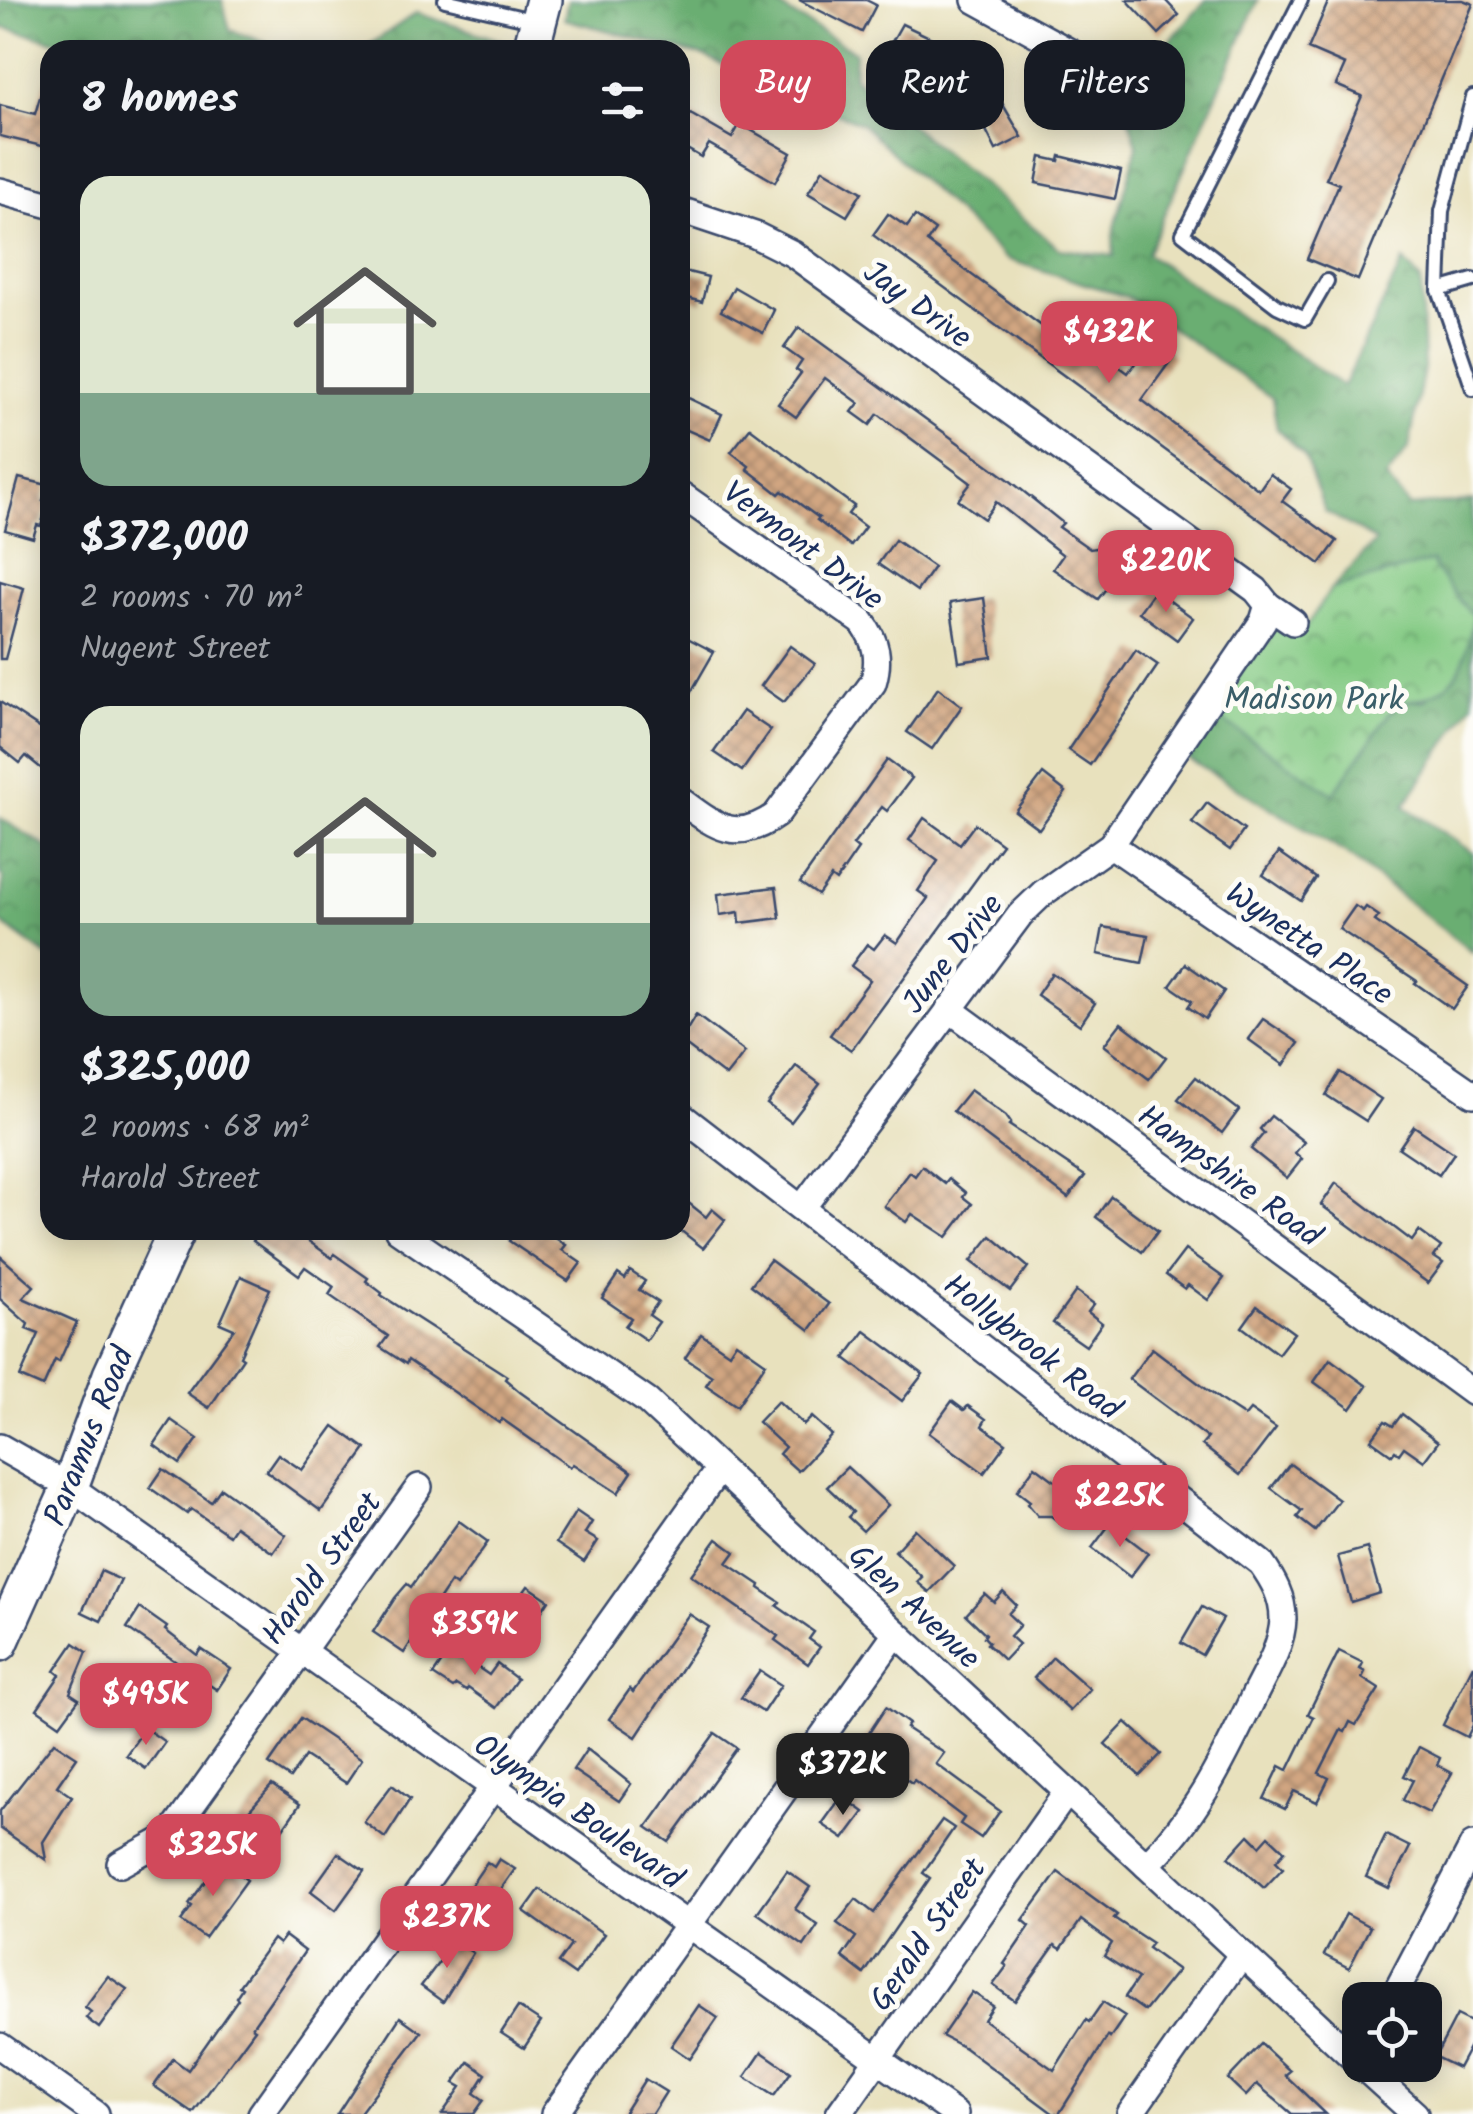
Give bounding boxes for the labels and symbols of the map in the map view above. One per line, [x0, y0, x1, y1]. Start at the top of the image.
street label: Jay Drive [851, 249, 982, 363]
pin: $432K [1039, 301, 1179, 386]
street label: Vermont Drive [711, 469, 894, 625]
pin: $220K [1096, 530, 1236, 615]
park label: Madison Park [1224, 675, 1405, 726]
street label: Wynetta Place [1214, 870, 1403, 1020]
street label: June Drive [890, 883, 1018, 1026]
street label: Hampshire Road [1126, 1092, 1332, 1262]
street label: Hollybrook Road [931, 1262, 1133, 1435]
street label: Paramus Road [31, 1339, 150, 1534]
pin: $225K [1050, 1465, 1190, 1550]
street label: Harold Street [250, 1481, 397, 1657]
street label: Glen Avenue [835, 1533, 991, 1683]
pin: $359K [405, 1593, 545, 1678]
pin: $495K [76, 1663, 216, 1748]
street label: Olympia Boulevard [462, 1722, 694, 1905]
pin: $372K [773, 1733, 913, 1818]
pin: $325K [143, 1814, 283, 1899]
street label: Gerald Street [857, 1848, 1001, 2023]
pin: $237K [377, 1886, 517, 1971]

